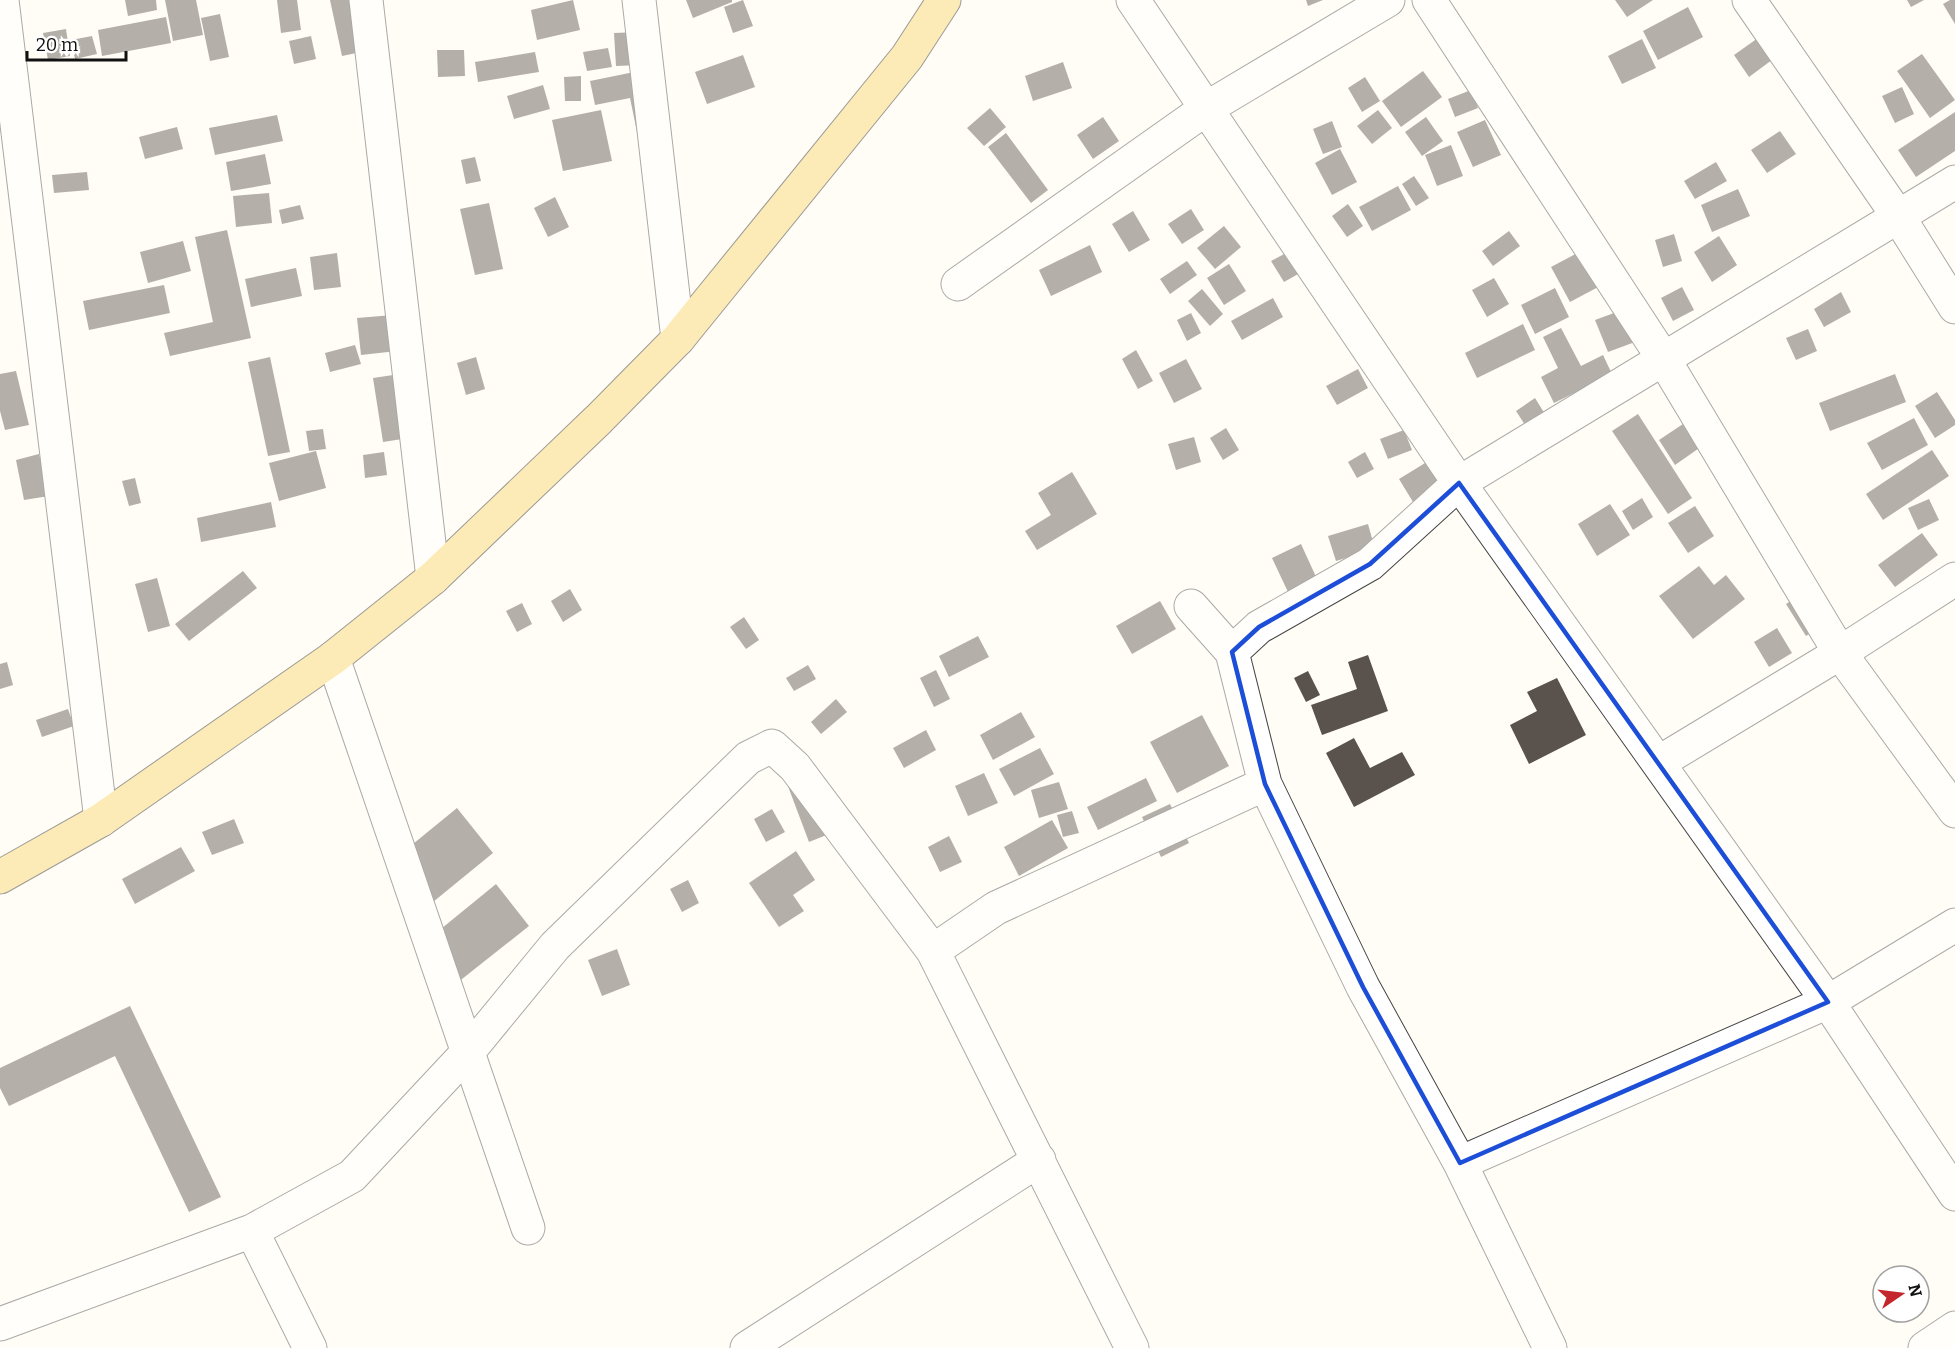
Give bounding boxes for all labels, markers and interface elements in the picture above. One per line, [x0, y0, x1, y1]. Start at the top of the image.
scale bar [27, 24, 126, 62]
text: 20 m [36, 34, 78, 56]
north arrow [1871, 1264, 1931, 1324]
text: N [1904, 1282, 1926, 1299]

